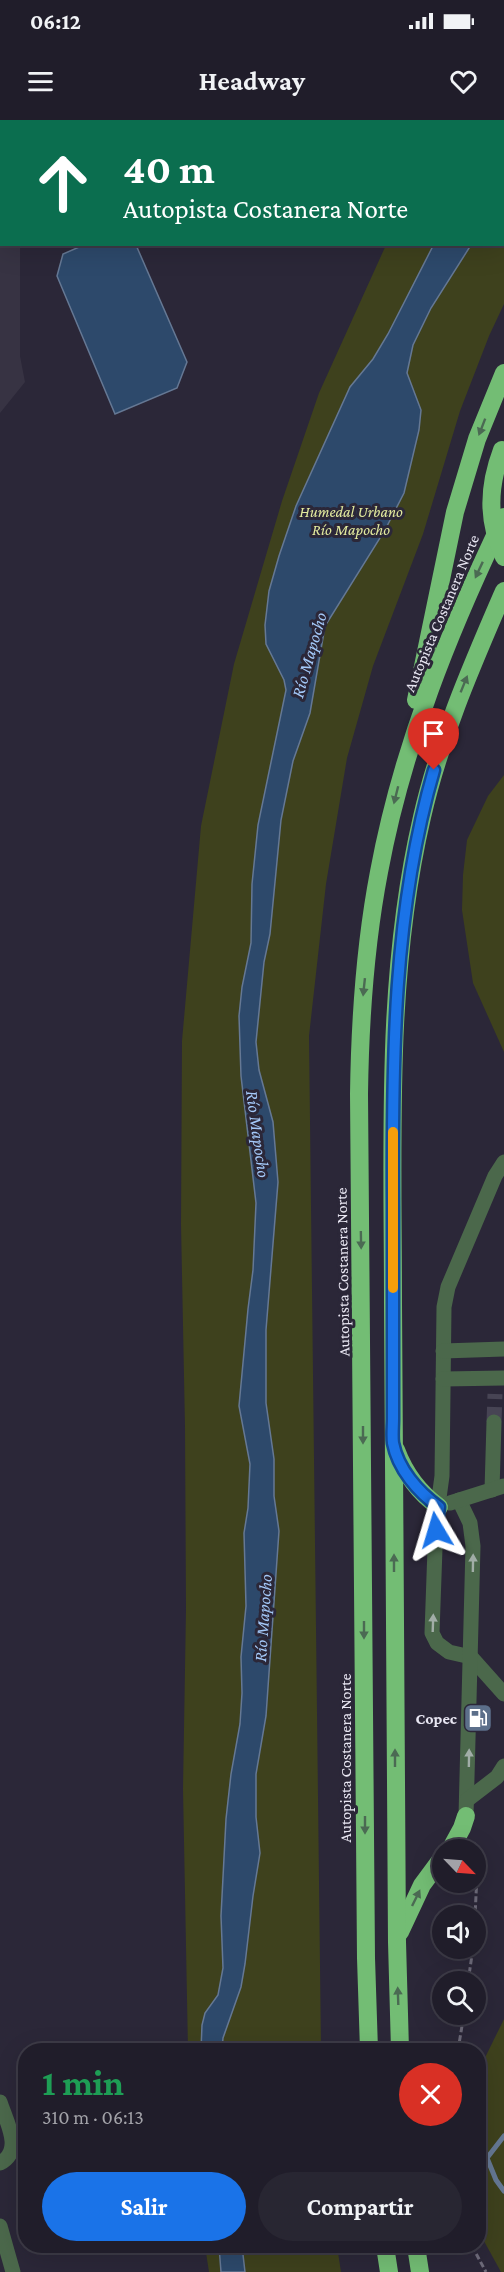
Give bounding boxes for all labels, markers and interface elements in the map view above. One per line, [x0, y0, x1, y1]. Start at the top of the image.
text: 06:12 [30, 9, 81, 34]
icon: menu [24, 65, 57, 98]
icon: heart [447, 65, 480, 98]
text: Headway [199, 66, 305, 96]
icon: ahead [24, 144, 102, 222]
text: 40 m [123, 145, 215, 192]
text: Autopista Costanera Norte [123, 194, 408, 224]
one-way arrow [477, 418, 486, 436]
park label: Humedal Urbano Río Mapocho [299, 503, 403, 539]
street label: Autopista Costanera Norte [401, 532, 483, 695]
one-way arrow [475, 562, 484, 579]
water label: Río Mapocho [287, 610, 331, 700]
one-way arrow [460, 675, 469, 693]
pin [408, 708, 459, 770]
icon: arrive [417, 717, 450, 750]
one-way arrow [391, 786, 401, 804]
one-way arrow [359, 977, 368, 996]
water label: Río Mapocho [242, 1089, 274, 1179]
street label: Autopista Costanera Norte [333, 1187, 353, 1357]
one-way arrow [356, 1230, 366, 1249]
one-way arrow [358, 1425, 367, 1444]
position arrow [404, 1498, 468, 1562]
one-way arrow [389, 1553, 399, 1572]
one-way arrow [468, 1554, 478, 1573]
water label: Río Mapocho [250, 1573, 276, 1663]
one-way arrow [428, 1613, 438, 1632]
one-way arrow [359, 1620, 369, 1639]
street label: Autopista Costanera Norte [337, 1674, 355, 1842]
fuel station icon: Copec [462, 1702, 494, 1734]
place label: Copec [416, 1710, 457, 1727]
one-way arrow [390, 1748, 400, 1767]
one-way arrow [464, 1748, 473, 1767]
one-way arrow [360, 1815, 370, 1834]
north arrow [432, 1839, 486, 1893]
map controls [432, 1839, 486, 2025]
one-way arrow [411, 1889, 420, 1906]
button: sound [432, 1905, 486, 1959]
button: search [432, 1971, 486, 2025]
one-way arrow [393, 1987, 403, 2006]
text: 1 min [42, 2063, 124, 2103]
button: close [399, 2063, 462, 2126]
text: 310 m · 06:13 [42, 2106, 144, 2128]
button: Salir [42, 2172, 246, 2241]
button: Compartir [258, 2172, 462, 2241]

